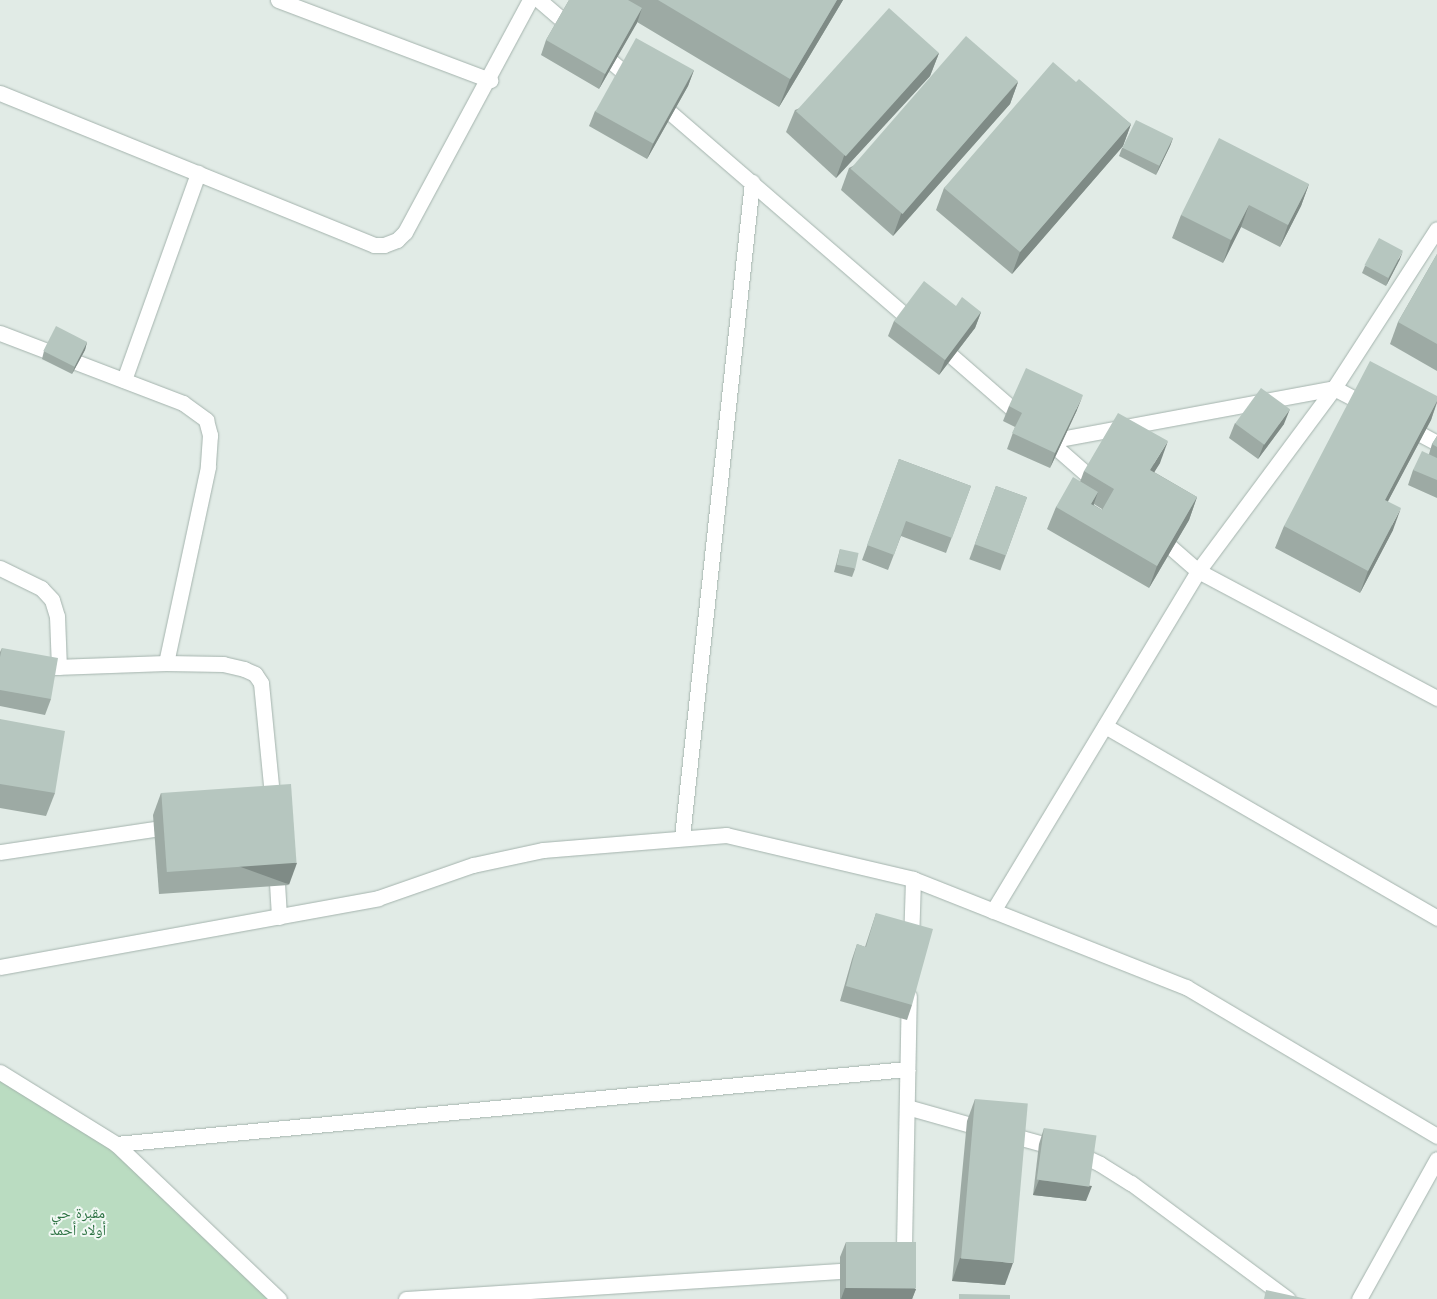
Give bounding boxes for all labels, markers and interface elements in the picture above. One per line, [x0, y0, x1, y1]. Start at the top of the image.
park label: مقبرة حي أولاد أحمد [50, 1204, 106, 1239]

